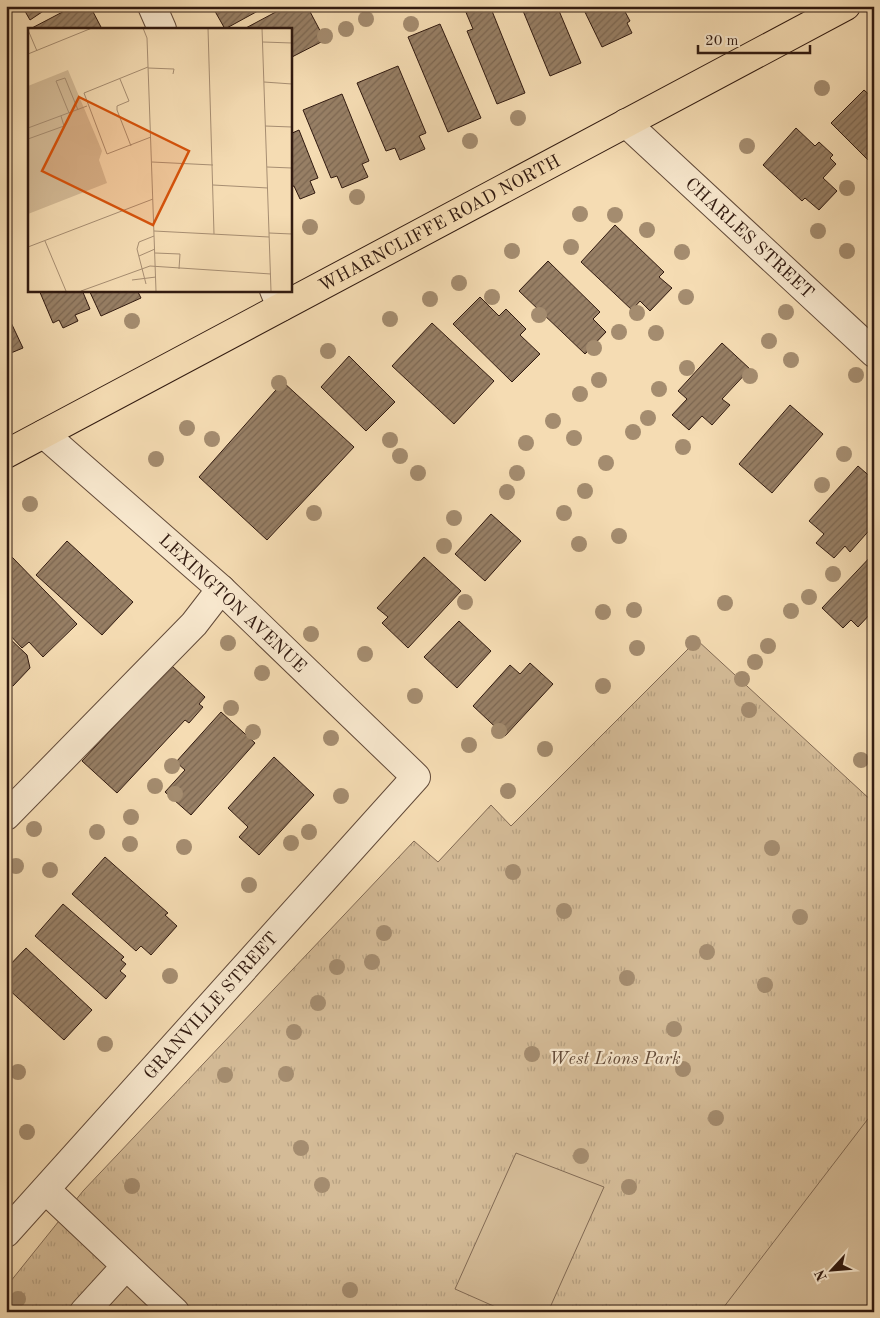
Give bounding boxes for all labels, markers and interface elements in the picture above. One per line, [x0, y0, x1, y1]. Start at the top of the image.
scale bar [698, 22, 810, 54]
inset map [28, 28, 291, 291]
text: 20 m [705, 34, 739, 49]
street label: WHARNCLIFFE ROAD NORTH [316, 152, 563, 295]
street label: CHARLES STREET [681, 175, 817, 302]
street label: LEXINGTON AVENUE [155, 531, 309, 676]
street label: GRANVILLE STREET [141, 929, 282, 1083]
park label: West Lions Park [549, 1050, 681, 1068]
north arrow [808, 1246, 858, 1296]
text: N [812, 1267, 830, 1283]

